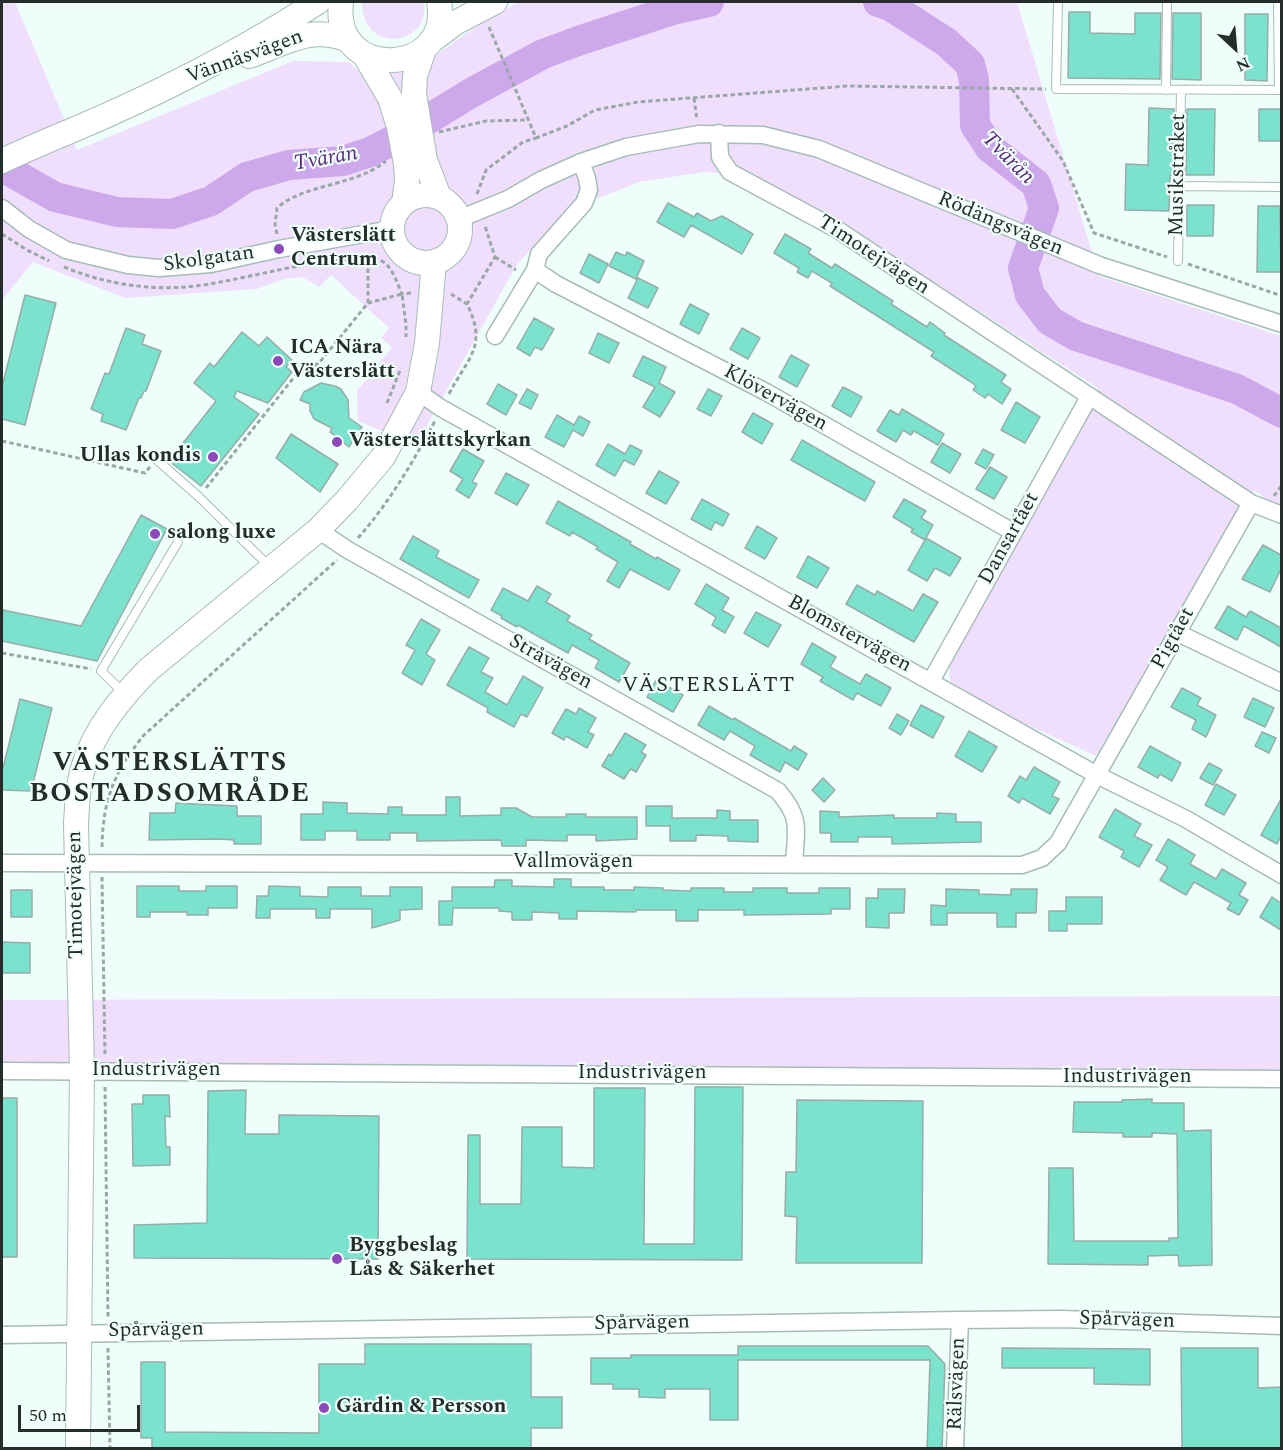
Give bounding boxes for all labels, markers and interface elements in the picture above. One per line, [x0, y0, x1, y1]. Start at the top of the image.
north arrow [1205, 18, 1265, 78]
street label: Vännäsvägen [183, 25, 307, 91]
text: N [1232, 51, 1254, 78]
street label: Musikstråket [1165, 113, 1193, 237]
water label: Tvärån [975, 127, 1039, 191]
water label: Tvärån [292, 141, 360, 179]
street label: Rödängsvägen [934, 187, 1066, 263]
street label: Timotejvägen [812, 211, 934, 301]
place label: Västerslätt Centrum [291, 224, 396, 274]
street label: Skolgatan [162, 241, 256, 279]
marker: Västerslätt Centrum [272, 242, 286, 256]
place label: ICA Nära Västerslätt [290, 336, 395, 386]
marker: ICA Nära Västerslätt [271, 354, 285, 368]
street label: Klövervägen [719, 360, 831, 438]
place label: Västerslättskyrkan [349, 429, 531, 455]
marker: Västerslättskyrkan [330, 435, 344, 449]
place label: Ullas kondis [79, 444, 201, 470]
marker: Ullas kondis [206, 450, 220, 464]
street label: Dansartået [974, 488, 1046, 590]
place label: salong luxe [167, 521, 276, 547]
marker: salong luxe [148, 527, 162, 541]
street label: Blomstervägen [783, 591, 915, 679]
street label: Pigtået [1147, 604, 1201, 674]
street label: Stråvägen [504, 630, 596, 696]
district label: VÄSTERSLÄTT [622, 674, 796, 700]
district label: VÄSTERSLÄTTS BOSTADSOMRÅDE [29, 749, 311, 812]
street label: Timotejvägen [63, 831, 91, 959]
street label: Vallmovägen [513, 850, 633, 876]
street label: Industrivägen [91, 1058, 221, 1084]
street label: Industrivägen [577, 1061, 707, 1087]
street label: Industrivägen [1062, 1065, 1192, 1091]
place label: Byggbeslag Lås & Säkerhet [349, 1234, 495, 1284]
marker: Byggbeslag Lås & Säkerhet [330, 1252, 344, 1266]
street label: Spårvägen [1079, 1307, 1175, 1335]
street label: Spårvägen [594, 1311, 690, 1337]
street label: Spårvägen [108, 1318, 204, 1344]
street label: Rälsvägen [944, 1337, 972, 1431]
scale bar [21, 1393, 142, 1431]
place label: Gärdin & Persson [336, 1395, 507, 1421]
marker: Gärdin & Persson [317, 1401, 331, 1415]
text: 50 m [29, 1402, 67, 1429]

